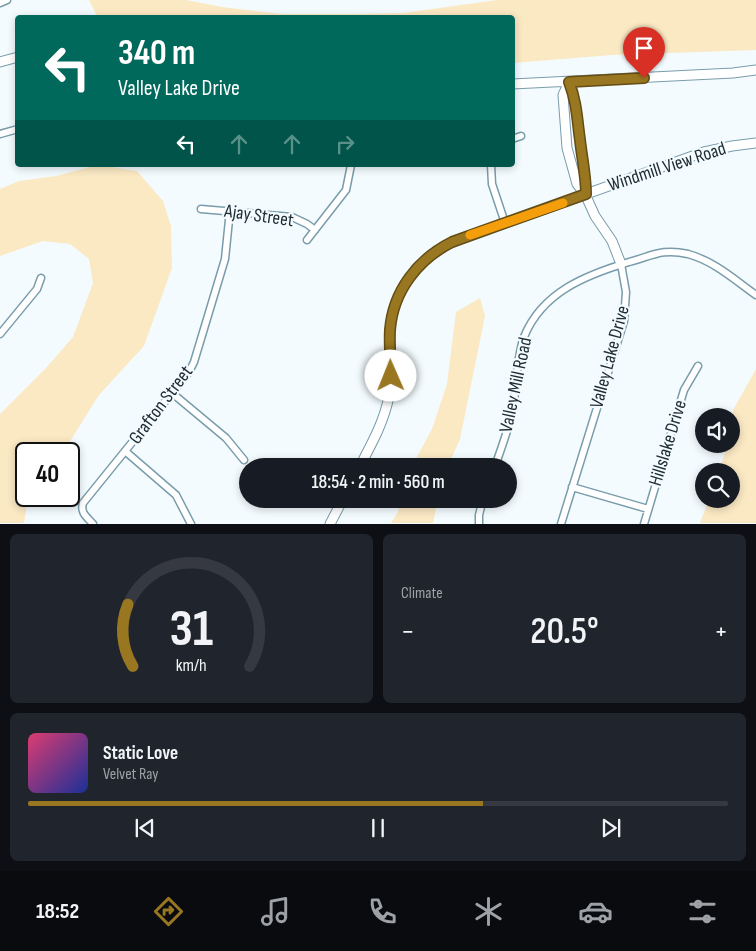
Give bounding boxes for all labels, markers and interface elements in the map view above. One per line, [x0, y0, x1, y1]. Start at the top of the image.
pin [623, 27, 665, 78]
text: 340 m [118, 32, 195, 75]
icon: arrive [630, 34, 658, 62]
icon: left [35, 35, 100, 100]
text: Valley Lake Drive [118, 75, 240, 102]
icon: left [172, 130, 200, 158]
icon: ahead [225, 130, 253, 158]
icon: ahead [278, 130, 306, 158]
icon: right [331, 130, 359, 158]
street label: Windmill View Road [605, 137, 729, 197]
street label: Ajay Street [222, 200, 295, 232]
street label: Valley Lake Drive [585, 303, 635, 411]
street label: Valley Mill Road [495, 335, 537, 435]
position arrow [364, 349, 416, 401]
street label: Grafton Street [124, 361, 198, 449]
street label: Hillslake Drive [644, 397, 692, 489]
map controls [695, 408, 740, 508]
button: sound [695, 408, 740, 453]
speed limit sign: 40 [15, 442, 80, 507]
button: search [695, 463, 740, 508]
text: 18:54 · 2 min · 560 m [311, 471, 445, 494]
text: Climate [401, 584, 443, 603]
text: 31 [170, 598, 213, 661]
text: 20.5° [530, 609, 599, 654]
text: − [401, 615, 415, 648]
text: + [714, 615, 728, 648]
text: km/h [176, 655, 207, 676]
text: Static Love [103, 742, 178, 765]
text: Velvet Ray [103, 765, 158, 784]
icon: previous [131, 814, 159, 842]
icon: pause [364, 814, 392, 842]
icon: next [597, 814, 625, 842]
icon: directions [151, 894, 186, 929]
icon: music [258, 894, 293, 929]
icon: phone [365, 894, 400, 929]
icon: climate [471, 894, 506, 929]
icon: car [578, 894, 613, 929]
icon: filters [685, 894, 720, 929]
text: 18:52 [36, 898, 79, 925]

